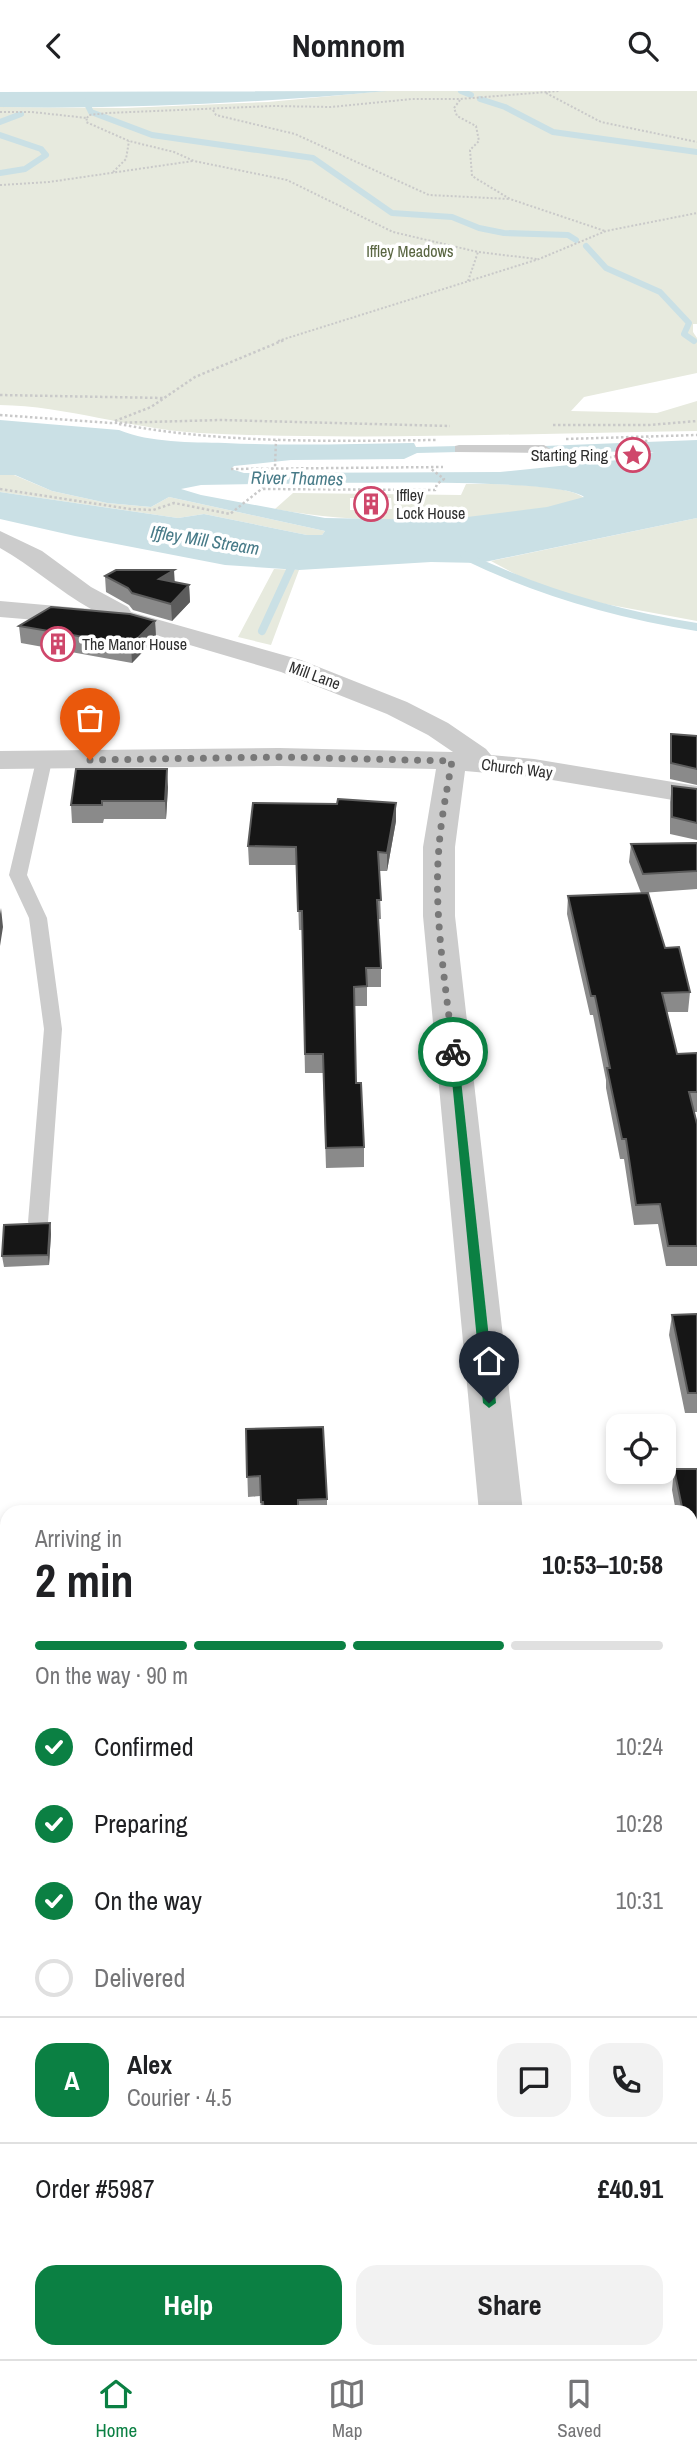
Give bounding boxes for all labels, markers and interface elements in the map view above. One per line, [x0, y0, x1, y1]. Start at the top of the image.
text: Nomnom [292, 24, 405, 67]
icon: back [35, 27, 73, 65]
icon: search [624, 27, 662, 65]
park label: Iffley Meadows [366, 240, 454, 262]
place icon: Starting Ring [614, 436, 652, 474]
place label: Starting Ring [531, 444, 609, 466]
water label: River Thames [251, 465, 343, 491]
place label: Iffley Lock House [396, 484, 465, 524]
building icon: Iffley Lock House [352, 485, 390, 523]
water label: Iffley Mill Stream [149, 519, 261, 561]
building icon: The Manor House [39, 625, 77, 663]
place label: The Manor House [82, 633, 187, 655]
street label: Mill Lane [286, 656, 344, 694]
pin [60, 688, 120, 760]
icon: bag [71, 699, 109, 737]
street label: Church Way [480, 753, 554, 783]
courier [418, 1017, 488, 1087]
icon: bike [434, 1033, 472, 1071]
pin [459, 1331, 519, 1403]
icon: home [470, 1342, 508, 1380]
map controls [606, 1414, 676, 1484]
button: locate [606, 1414, 676, 1484]
text: Arriving in [35, 1523, 122, 1554]
text: 10:53–10:58 [542, 1547, 663, 1582]
text: 2 min [35, 1549, 134, 1611]
text: On the way · 90 m [35, 1660, 188, 1691]
icon: check [35, 1728, 73, 1766]
text: Confirmed [94, 1729, 194, 1764]
text: 10:24 [616, 1731, 663, 1762]
icon: check [35, 1805, 73, 1843]
text: Preparing [94, 1806, 188, 1841]
text: 10:28 [616, 1808, 663, 1839]
icon: check [35, 1882, 73, 1920]
text: On the way [94, 1883, 202, 1918]
text: 10:31 [616, 1885, 663, 1916]
text: Delivered [94, 1960, 185, 1995]
button: chat [497, 2043, 571, 2117]
button: phone [589, 2043, 663, 2117]
text: Alex [127, 2047, 172, 2082]
text: A [64, 2063, 80, 2098]
text: Courier · 4.5 [127, 2082, 232, 2113]
text: Order #5987 [35, 2171, 155, 2206]
text: £40.91 [598, 2171, 663, 2206]
button: Help [35, 2265, 342, 2345]
button: Share [356, 2265, 663, 2345]
tab: Home [96, 2375, 137, 2443]
tab: Map [328, 2375, 366, 2443]
tab: Saved [557, 2375, 601, 2443]

